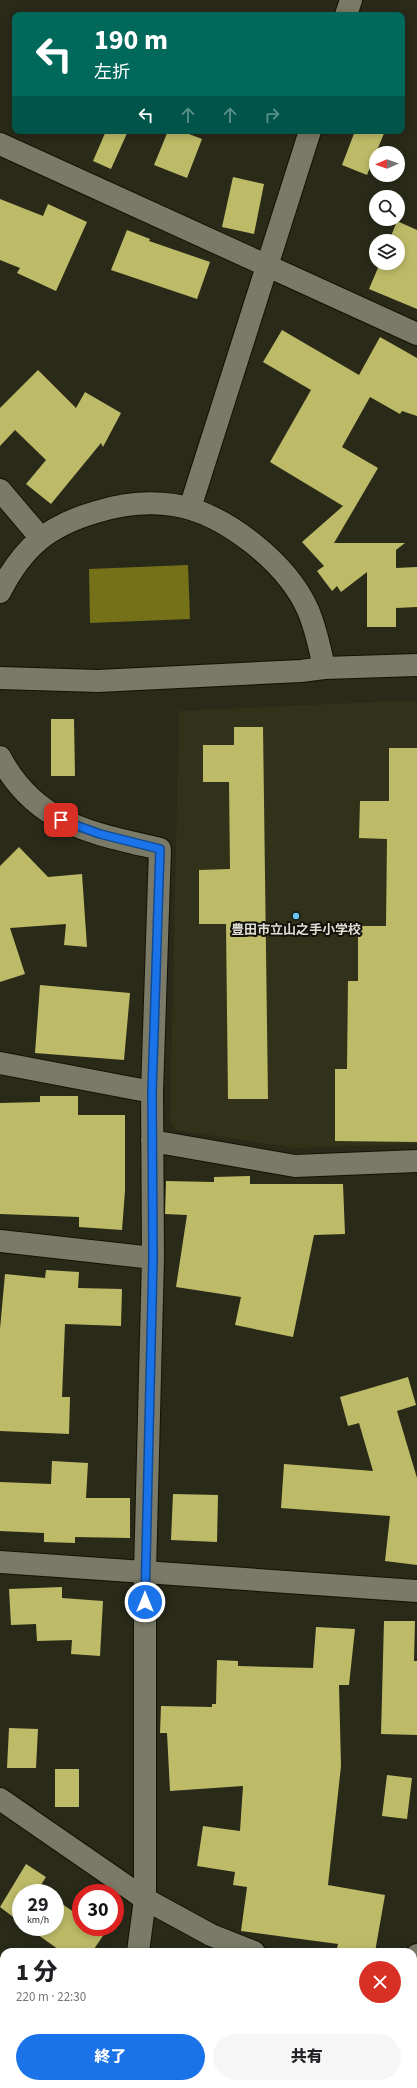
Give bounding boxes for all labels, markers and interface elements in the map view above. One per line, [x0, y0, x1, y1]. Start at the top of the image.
text: 190 m [94, 20, 168, 60]
icon: left [28, 28, 80, 80]
text: 左折 [94, 60, 130, 85]
icon: left [135, 104, 157, 126]
icon: ahead [177, 104, 199, 126]
icon: ahead [219, 104, 241, 126]
icon: right [261, 104, 283, 126]
north arrow [369, 146, 405, 182]
map controls [369, 146, 405, 270]
button: search [369, 190, 405, 226]
button: layers [369, 234, 405, 270]
pin [44, 803, 78, 837]
icon: arrive [50, 809, 72, 831]
marker: 豊田市立山之手小学校 [291, 911, 301, 921]
place label: 豊田市立山之手小学校 [231, 921, 361, 939]
position arrow [124, 1581, 166, 1623]
speed limit sign: 30 [72, 1884, 124, 1936]
text: 29 [27, 1891, 49, 1919]
text: km/h [27, 1913, 49, 1927]
text: 1 分 [16, 1955, 58, 1990]
button: close [359, 1961, 401, 2003]
text: 220 m · 22:30 [16, 1988, 86, 2006]
button: 終了 [16, 2034, 205, 2080]
button: 共有 [213, 2034, 401, 2080]

